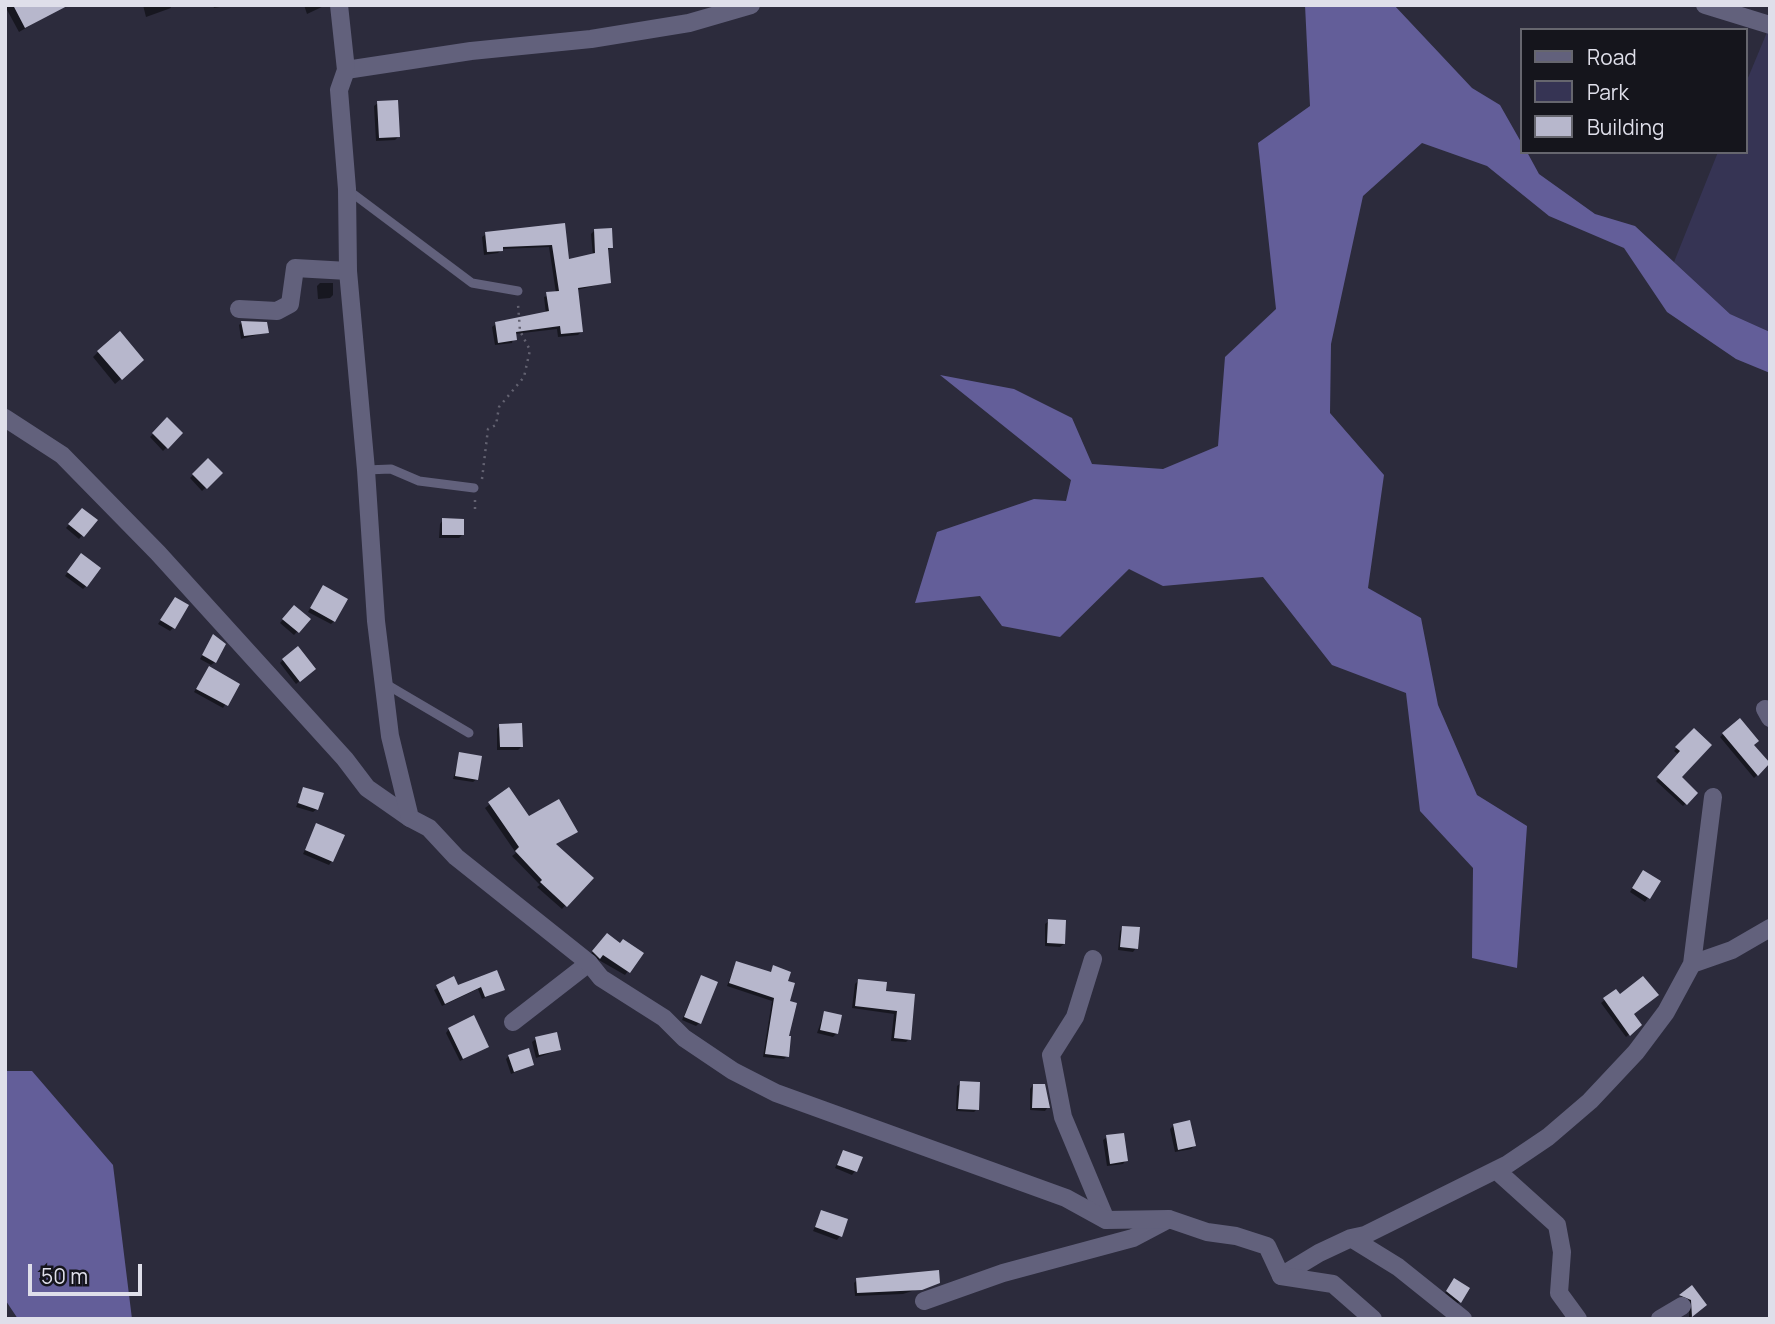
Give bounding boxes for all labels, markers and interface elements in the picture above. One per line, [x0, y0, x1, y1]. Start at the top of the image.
legend [1520, 28, 1747, 154]
text: Road [1587, 43, 1637, 71]
text: Park [1587, 78, 1629, 106]
text: Building [1587, 113, 1664, 141]
scale bar [32, 1250, 145, 1294]
text: 50 m [41, 1262, 88, 1290]

